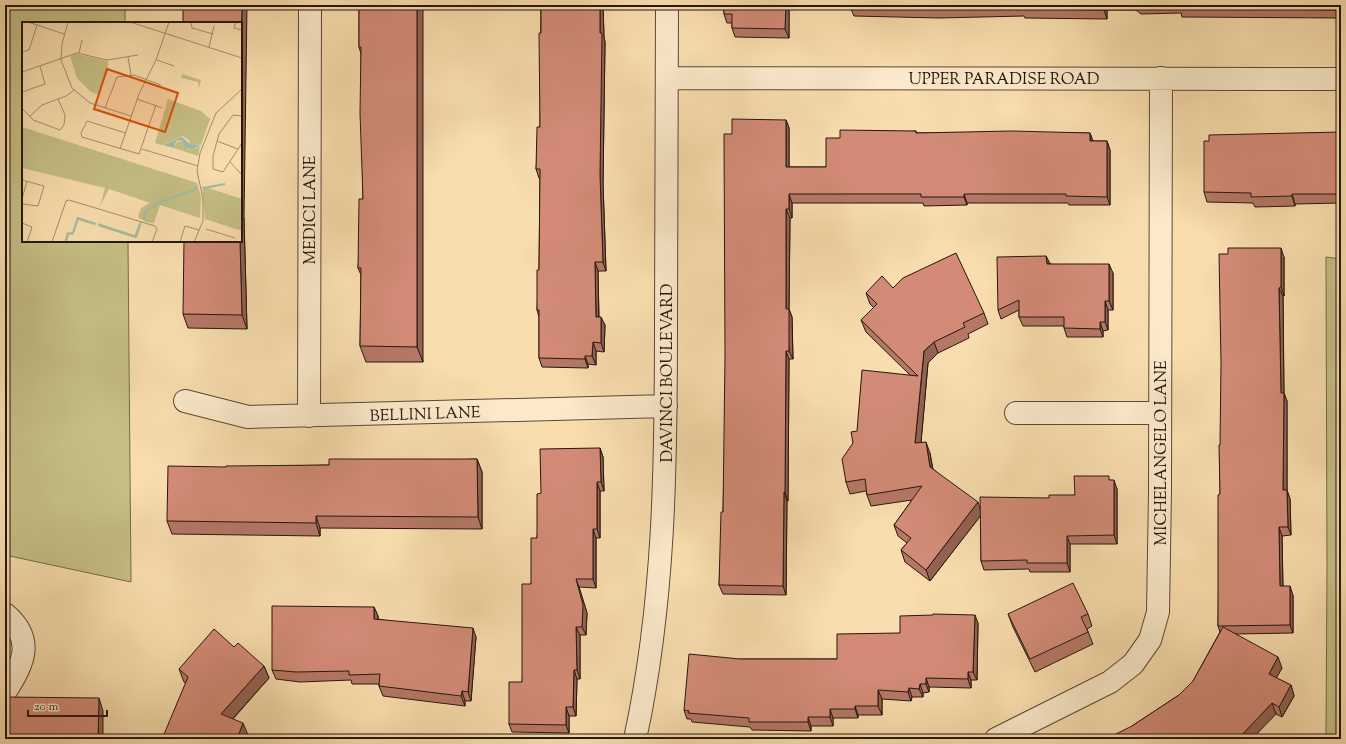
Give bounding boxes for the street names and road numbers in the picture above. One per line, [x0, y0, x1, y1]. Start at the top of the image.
street label: UPPER PARADISE ROAD [909, 69, 1099, 92]
street label: MEDICI LANE [300, 155, 323, 264]
street label: DAVINCI BOULEVARD [657, 284, 680, 463]
street label: MICHELANGELO LANE [1151, 360, 1174, 546]
street label: BELLINI LANE [369, 402, 481, 429]

